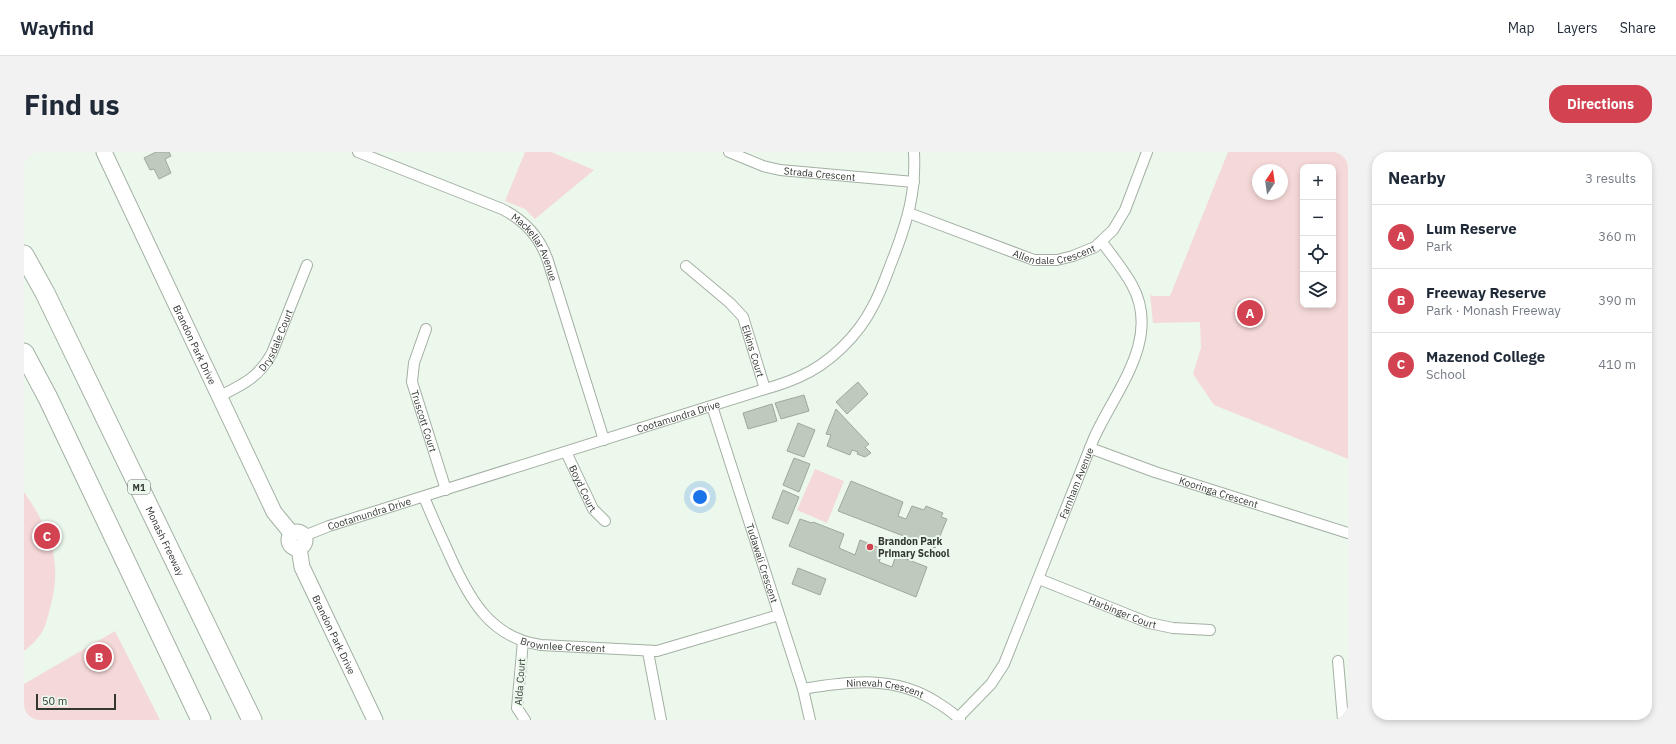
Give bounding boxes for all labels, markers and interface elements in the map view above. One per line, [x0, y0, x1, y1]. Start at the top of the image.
text: Wayfind [20, 16, 94, 40]
text: Map [1508, 19, 1535, 37]
text: Layers [1557, 19, 1598, 37]
text: Share [1620, 19, 1656, 37]
button: Directions [1549, 85, 1652, 123]
text: Find us [24, 86, 120, 123]
street label: Strada Crescent [783, 164, 856, 183]
north arrow [1252, 164, 1288, 200]
map controls [1300, 164, 1336, 308]
button: + [1300, 164, 1336, 200]
text: Nearby [1388, 167, 1446, 189]
text: 3 results [1585, 170, 1636, 187]
button: − [1300, 200, 1336, 236]
street label: Mackellar Avenue [509, 210, 560, 283]
text: Lum Reserve [1426, 219, 1517, 238]
text: A [1397, 228, 1405, 245]
text: 360 m [1598, 228, 1636, 245]
button: locate [1300, 236, 1336, 272]
text: Park [1426, 238, 1452, 255]
street label: Allendale Crescent [1011, 241, 1097, 267]
button: layers [1300, 272, 1336, 308]
text: Freeway Reserve [1426, 283, 1546, 302]
text: B [1397, 292, 1405, 309]
text: 390 m [1598, 292, 1636, 309]
pin: A [1237, 298, 1263, 328]
text: Park · Monash Freeway [1426, 302, 1561, 319]
street label: Brandon Park Drive [171, 303, 220, 387]
street label: Drysdale Court [255, 307, 295, 374]
street label: Elkins Court [739, 323, 768, 379]
text: Mazenod College [1426, 347, 1545, 366]
text: C [1397, 356, 1405, 373]
text: 410 m [1598, 356, 1636, 373]
text: School [1426, 366, 1466, 383]
street label: Truscott Court [408, 388, 440, 454]
street label: Cootamundra Drive [635, 397, 722, 435]
street label: Farnham Avenue [1056, 445, 1096, 521]
street label: Boyd Court [567, 463, 599, 515]
street label: Kooringa Crescent [1178, 474, 1260, 511]
road number: M1 [128, 480, 150, 494]
your location [690, 487, 710, 507]
street label: Cootamundra Drive [326, 494, 413, 533]
street label: Monash Freeway [143, 504, 188, 578]
pin: C [34, 521, 60, 551]
street label: Tudawali Crescent [744, 522, 781, 605]
place label: Brandon Park Primary School [878, 535, 949, 560]
marker: Brandon Park Primary School [865, 542, 875, 552]
street label: Brandon Park Drive [310, 593, 359, 677]
street label: Harbinger Court [1087, 593, 1158, 631]
street label: Brownlee Crescent [519, 634, 606, 655]
pin: B [86, 642, 112, 672]
street label: Alda Court [512, 657, 528, 706]
street label: Ninevah Crescent [846, 676, 926, 701]
scale bar [36, 692, 116, 711]
text: 50 m [42, 694, 67, 708]

